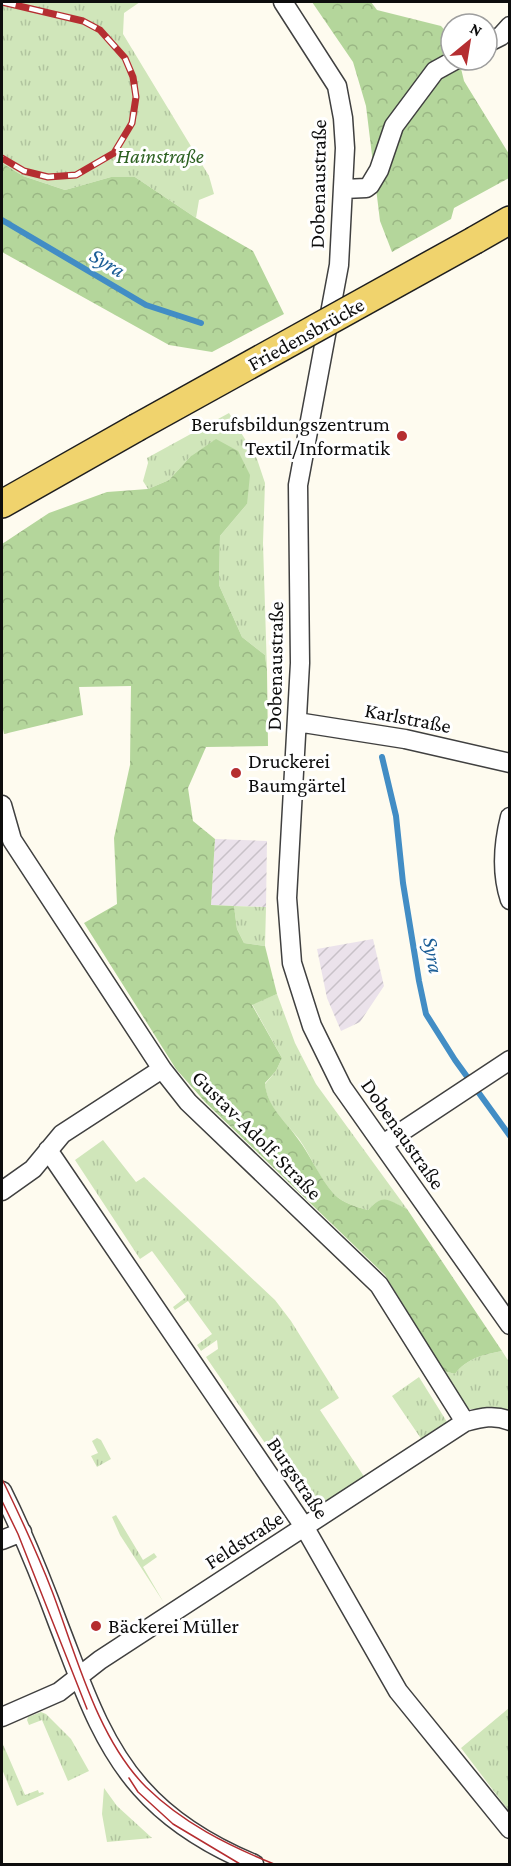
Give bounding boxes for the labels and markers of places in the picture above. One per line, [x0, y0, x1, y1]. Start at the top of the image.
place label: Berufsbildungszentrum Textil/Informatik [191, 412, 390, 460]
marker: Berufsbildungszentrum Textil/Informatik [395, 429, 409, 443]
place label: Druckerei Baumgärtel [248, 749, 346, 797]
marker: Druckerei Baumgärtel [229, 766, 243, 780]
place label: Bäckerei Müller [108, 1614, 239, 1638]
marker: Bäckerei Müller [89, 1619, 103, 1633]

